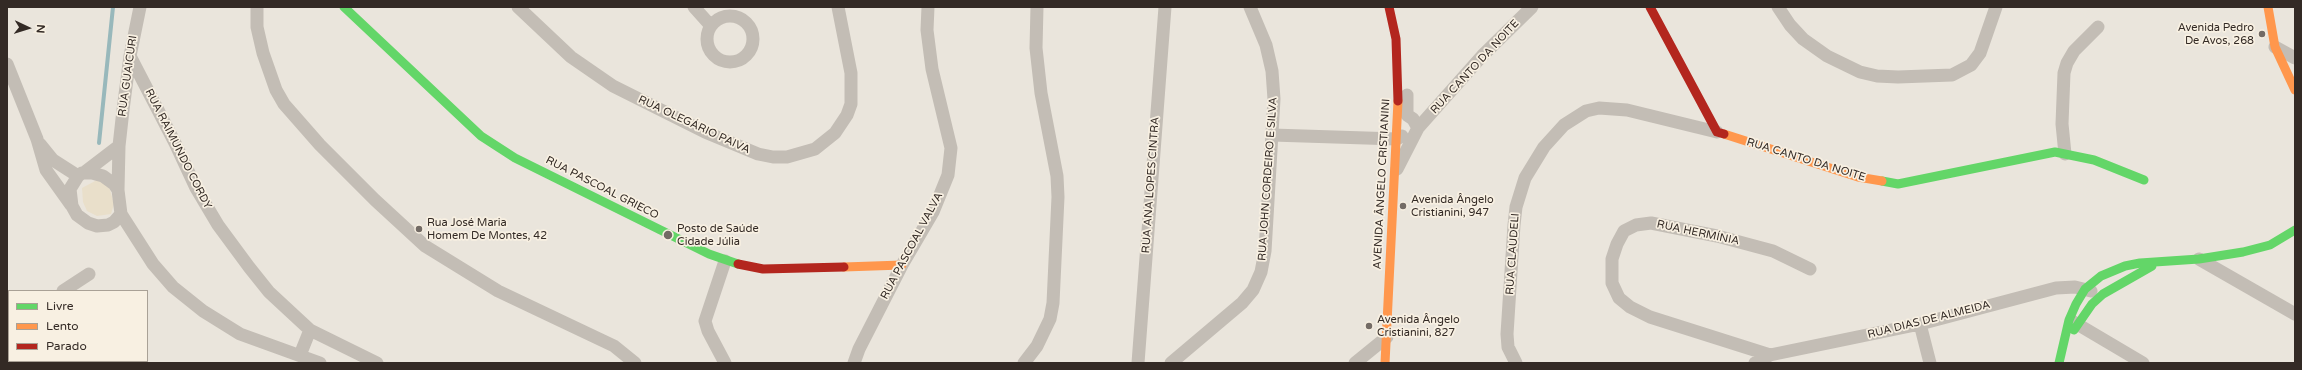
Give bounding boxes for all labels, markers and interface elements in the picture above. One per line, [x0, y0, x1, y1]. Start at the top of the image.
north arrow [8, 8, 48, 48]
street label: RUA CANTO DA NOITE [1428, 17, 1522, 117]
place label: Avenida Pedro De Avos, 268 [2178, 21, 2254, 47]
text: N [34, 24, 47, 34]
marker: Avenida Pedro De Avos, 268 [2257, 29, 2267, 39]
street label: RUA GUAICURI [116, 35, 140, 117]
street label: RUA RAIMUNDO CORDY [142, 87, 214, 211]
street label: RUA OLEGÁRIO PAIVA [636, 93, 752, 157]
street label: RUA JOHN CORDEIRO E SILVA [1256, 97, 1280, 261]
street label: AVENIDA ÂNGELO CRISTIANINI [1371, 98, 1393, 270]
street label: RUA ANA LOPES CINTRA [1140, 116, 1162, 254]
street label: RUA CANTO DA NOITE [1745, 136, 1867, 184]
street label: RUA PASCOAL GRIECO [543, 154, 661, 222]
street label: RUA PASCOAL VALVA [878, 190, 946, 302]
place label: Avenida Ângelo Cristianini, 947 [1411, 193, 1494, 219]
marker: Avenida Ângelo Cristianini, 947 [1398, 201, 1408, 211]
street label: RUA CLAUDELI [1504, 213, 1522, 295]
place label: Rua José Maria Homem De Montes, 42 [427, 216, 547, 242]
street label: RUA HERMÍNIA [1655, 218, 1741, 248]
place label: Posto de Saúde Cidade Júlia [677, 222, 759, 248]
marker: Rua José Maria Homem De Montes, 42 [414, 224, 424, 234]
marker: Posto de Saúde Cidade Júlia [662, 229, 674, 241]
legend [8, 290, 148, 362]
street label: RUA DIAS DE ALMEIDA [1866, 298, 1992, 342]
text: Livre [46, 299, 73, 313]
place label: Avenida Ângelo Cristianini, 827 [1377, 313, 1460, 339]
text: Lento [46, 319, 79, 333]
marker: Avenida Ângelo Cristianini, 827 [1364, 321, 1374, 331]
text: Parado [46, 339, 87, 353]

